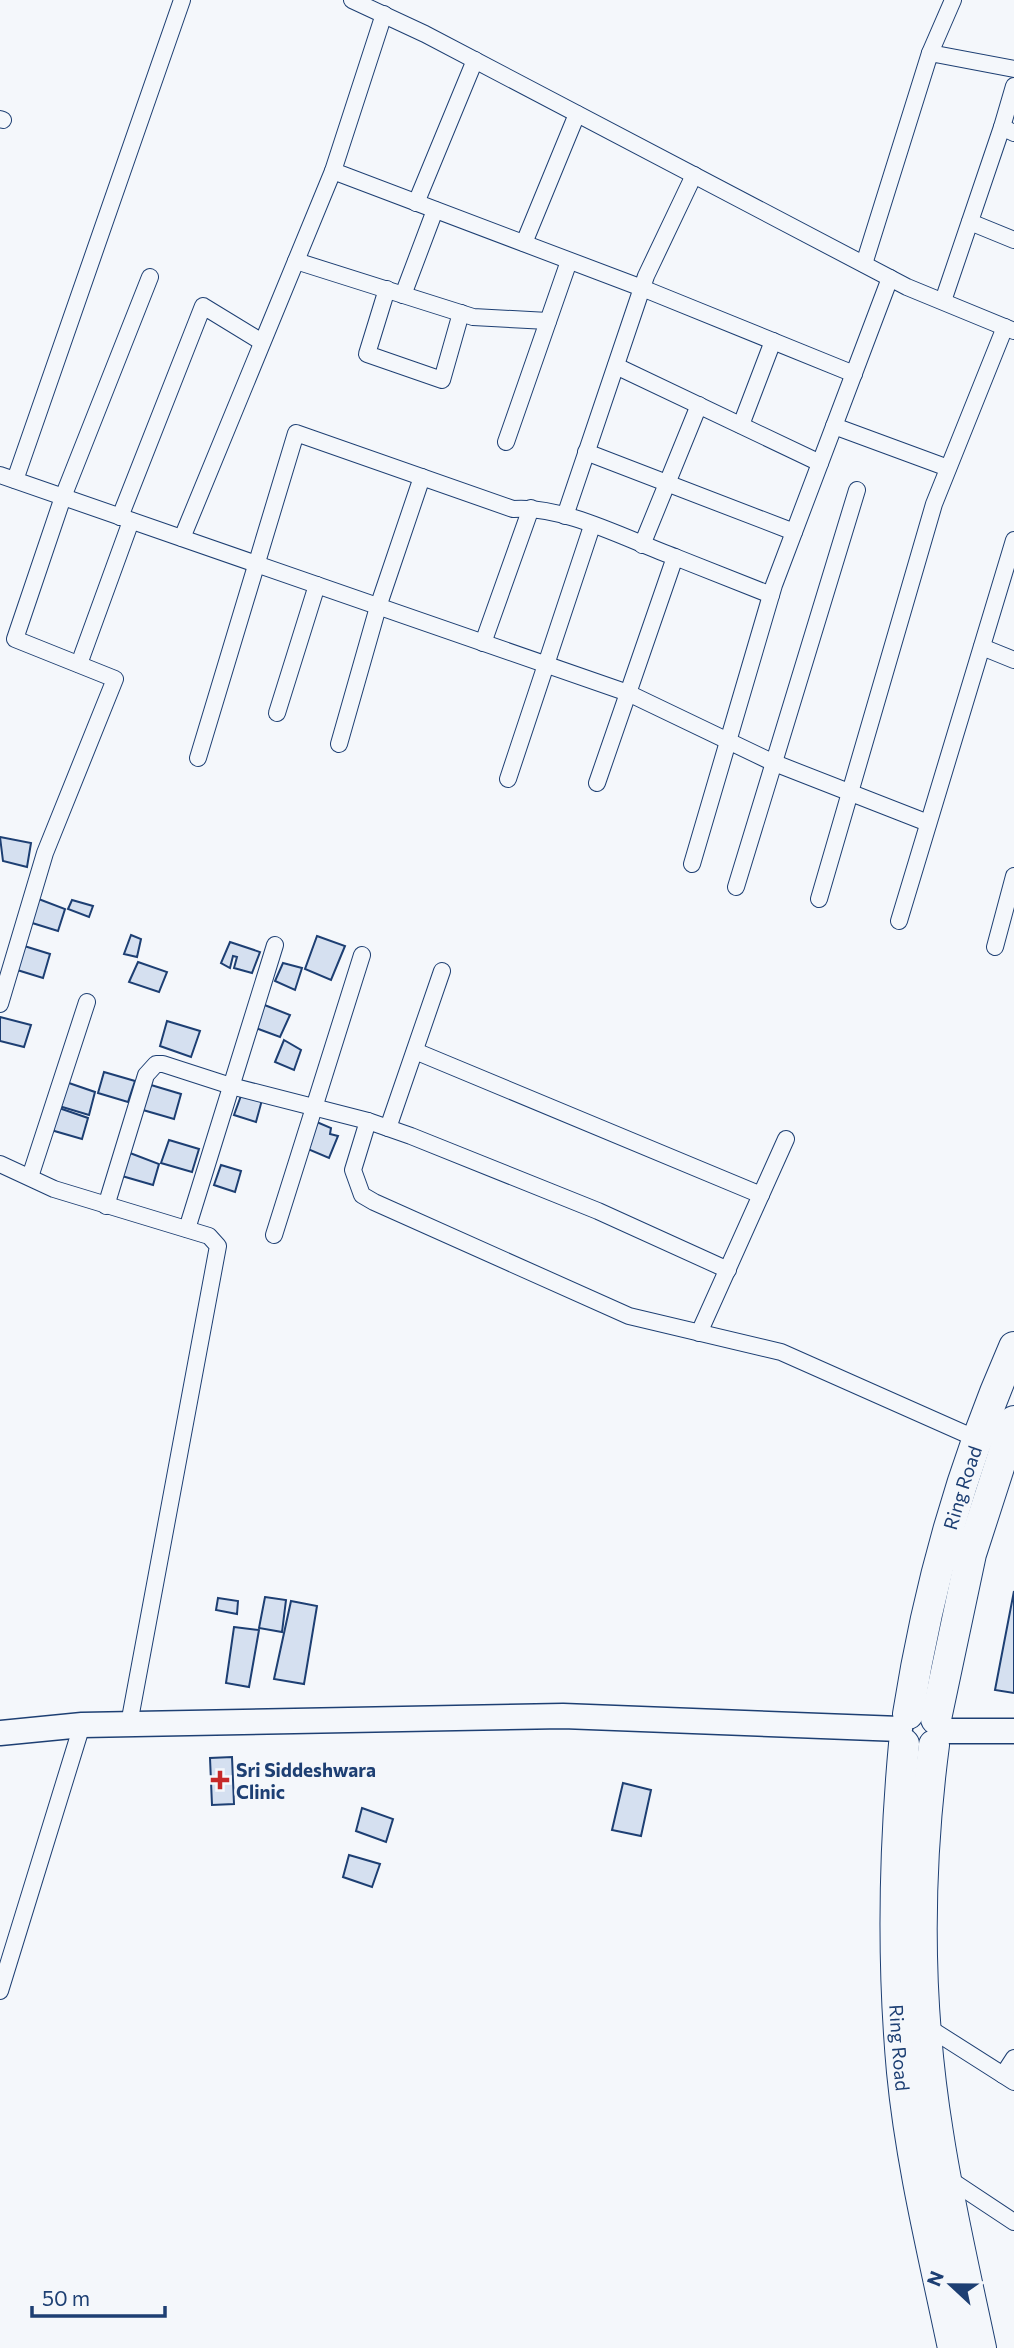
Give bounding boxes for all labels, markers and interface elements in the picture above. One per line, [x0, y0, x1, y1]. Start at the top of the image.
street label: Ring Road [937, 1442, 986, 1532]
place label: Sri Siddeshwara Clinic [236, 1758, 376, 1803]
marker: Sri Siddeshwara Clinic [210, 1770, 230, 1790]
street label: Ring Road [886, 2004, 915, 2092]
north arrow [916, 2250, 986, 2320]
text: N [921, 2268, 948, 2289]
scale bar [32, 2274, 164, 2318]
text: 50 m [42, 2285, 90, 2310]

